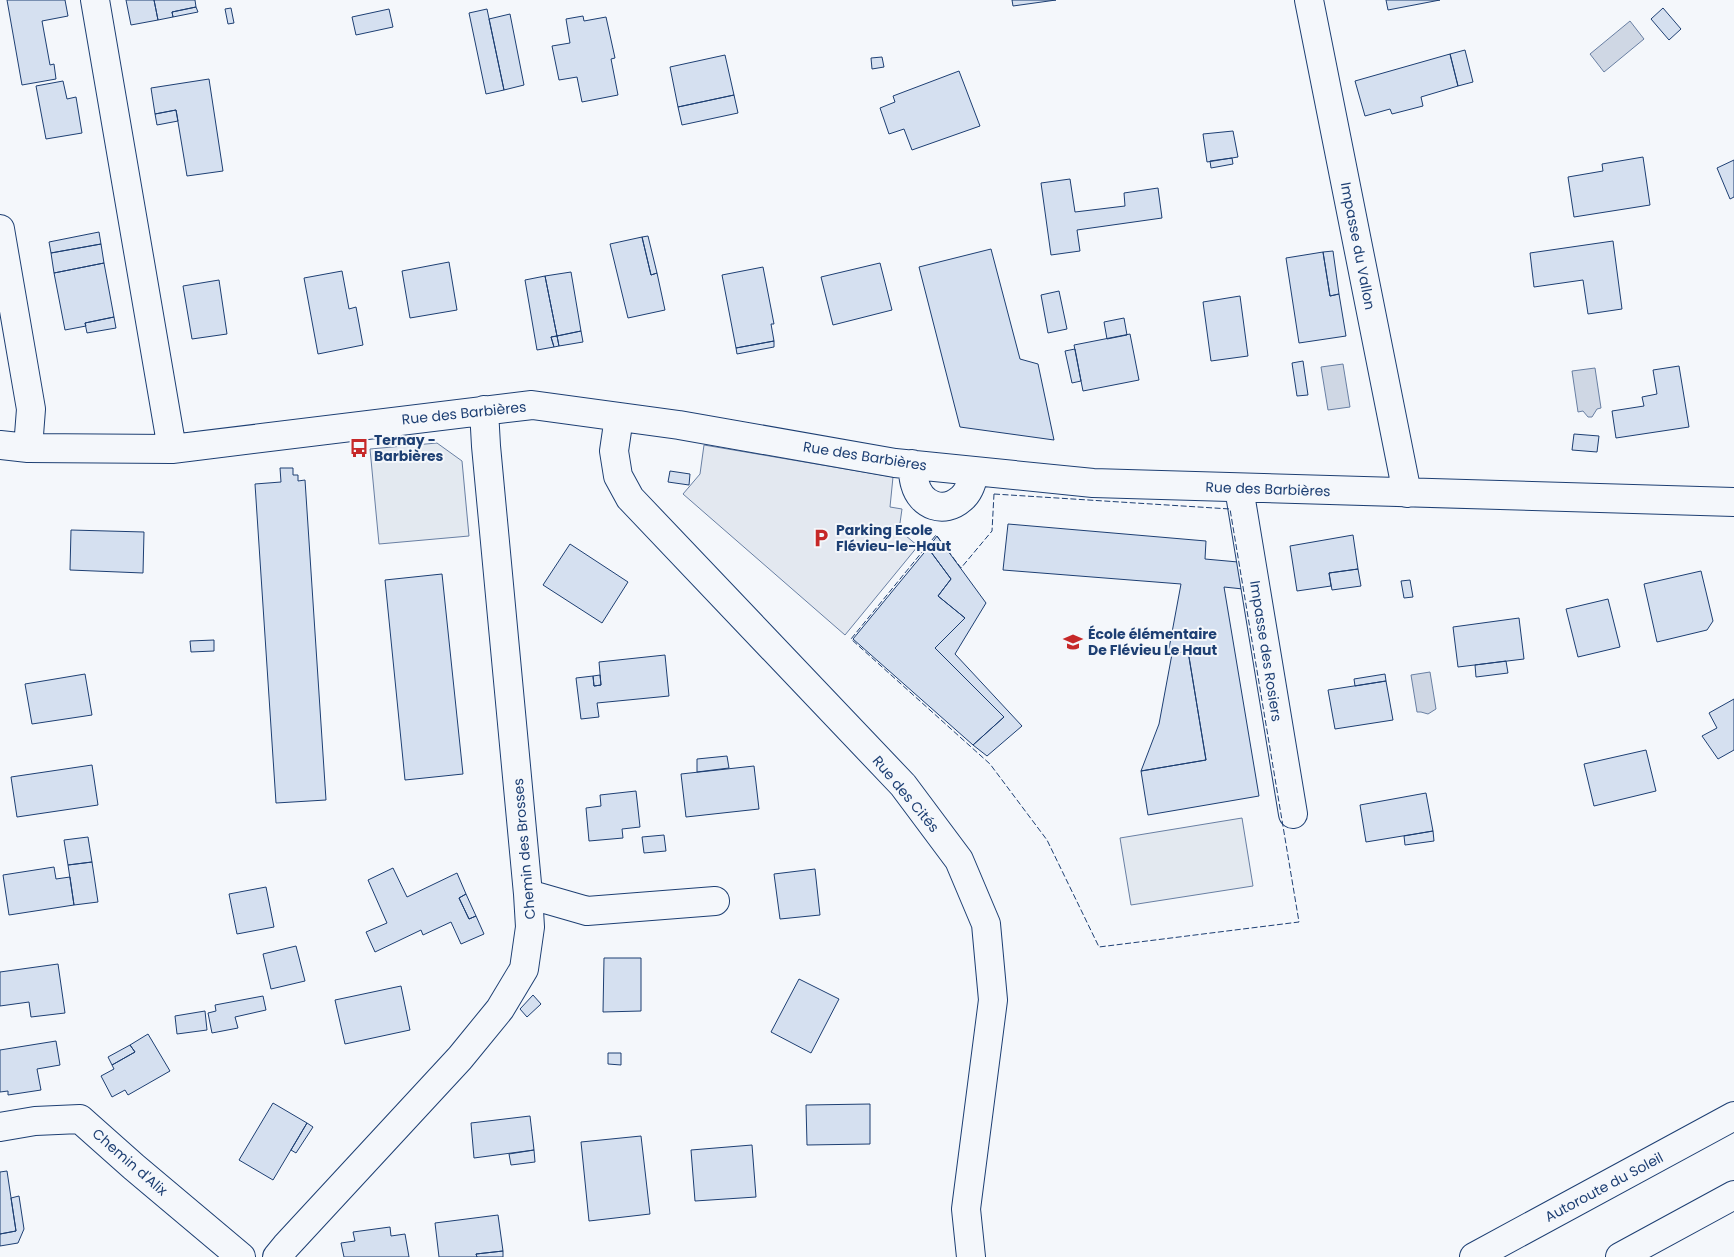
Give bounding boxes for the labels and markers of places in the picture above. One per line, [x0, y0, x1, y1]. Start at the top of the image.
place label: Ternay - Barbières [374, 430, 444, 466]
bus stop icon: Ternay - Barbières [348, 437, 370, 459]
place label: Parking Ecole Flévieu-le-Haut [836, 520, 952, 556]
parking icon: Parking Ecole Flévieu-le-Haut [810, 527, 832, 549]
place label: École élémentaire De Flévieu Le Haut [1088, 624, 1218, 660]
school or university icon: École élémentaire De Flévieu Le Haut [1062, 631, 1084, 653]

